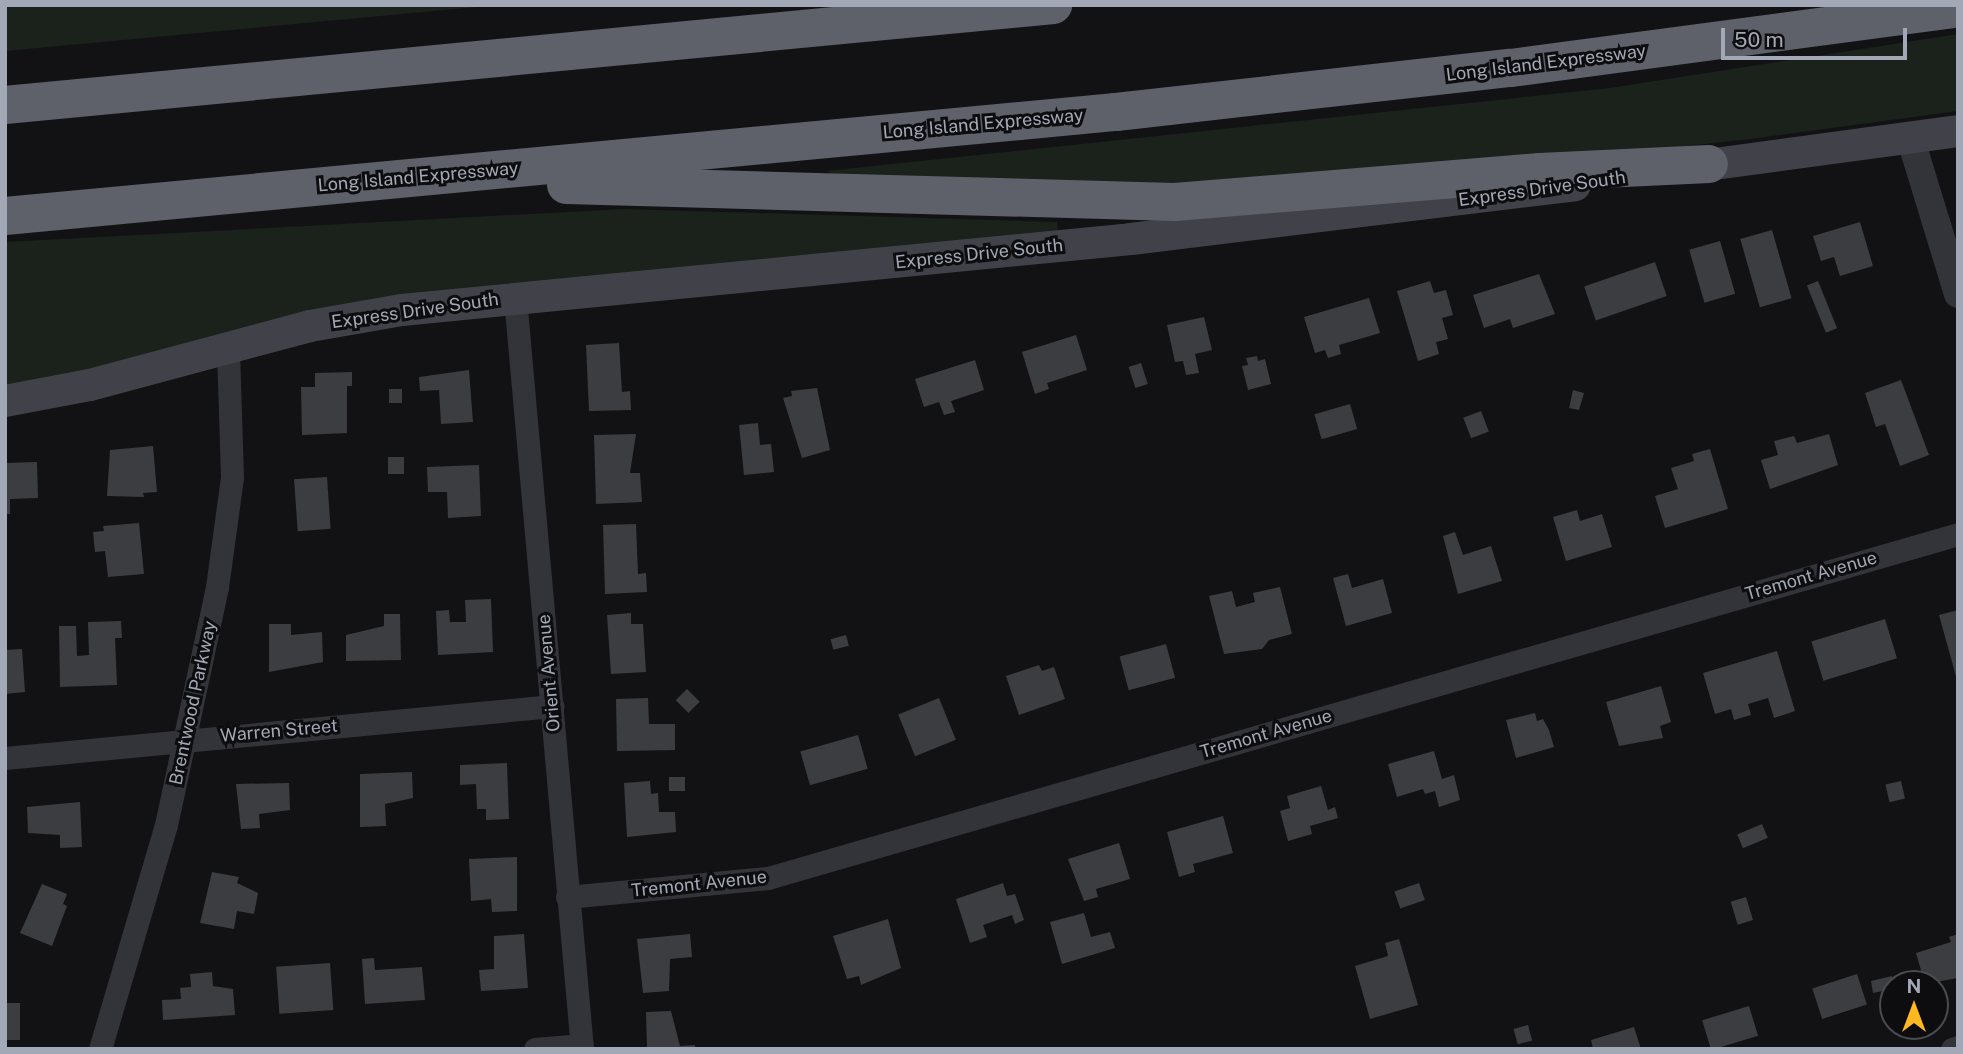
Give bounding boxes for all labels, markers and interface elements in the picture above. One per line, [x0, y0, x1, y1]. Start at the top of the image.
scale bar [1725, 14, 1910, 58]
text: 50 m [1734, 27, 1784, 52]
street label: Long Island Expressway [1445, 40, 1647, 86]
street label: Long Island Expressway [882, 104, 1084, 144]
street label: Long Island Expressway [317, 157, 519, 197]
street label: Express Drive South [1457, 167, 1627, 211]
street label: Express Drive South [894, 234, 1064, 274]
street label: Express Drive South [330, 289, 500, 333]
street label: Tremont Avenue [1743, 547, 1879, 605]
street label: Orient Avenue [533, 613, 565, 733]
street label: Brentwood Parkway [165, 619, 221, 787]
street label: Tremont Avenue [1198, 705, 1334, 763]
street label: Warren Street [219, 715, 339, 747]
street label: Tremont Avenue [630, 866, 768, 902]
north arrow [1879, 970, 1949, 1040]
text: N [1907, 975, 1921, 997]

